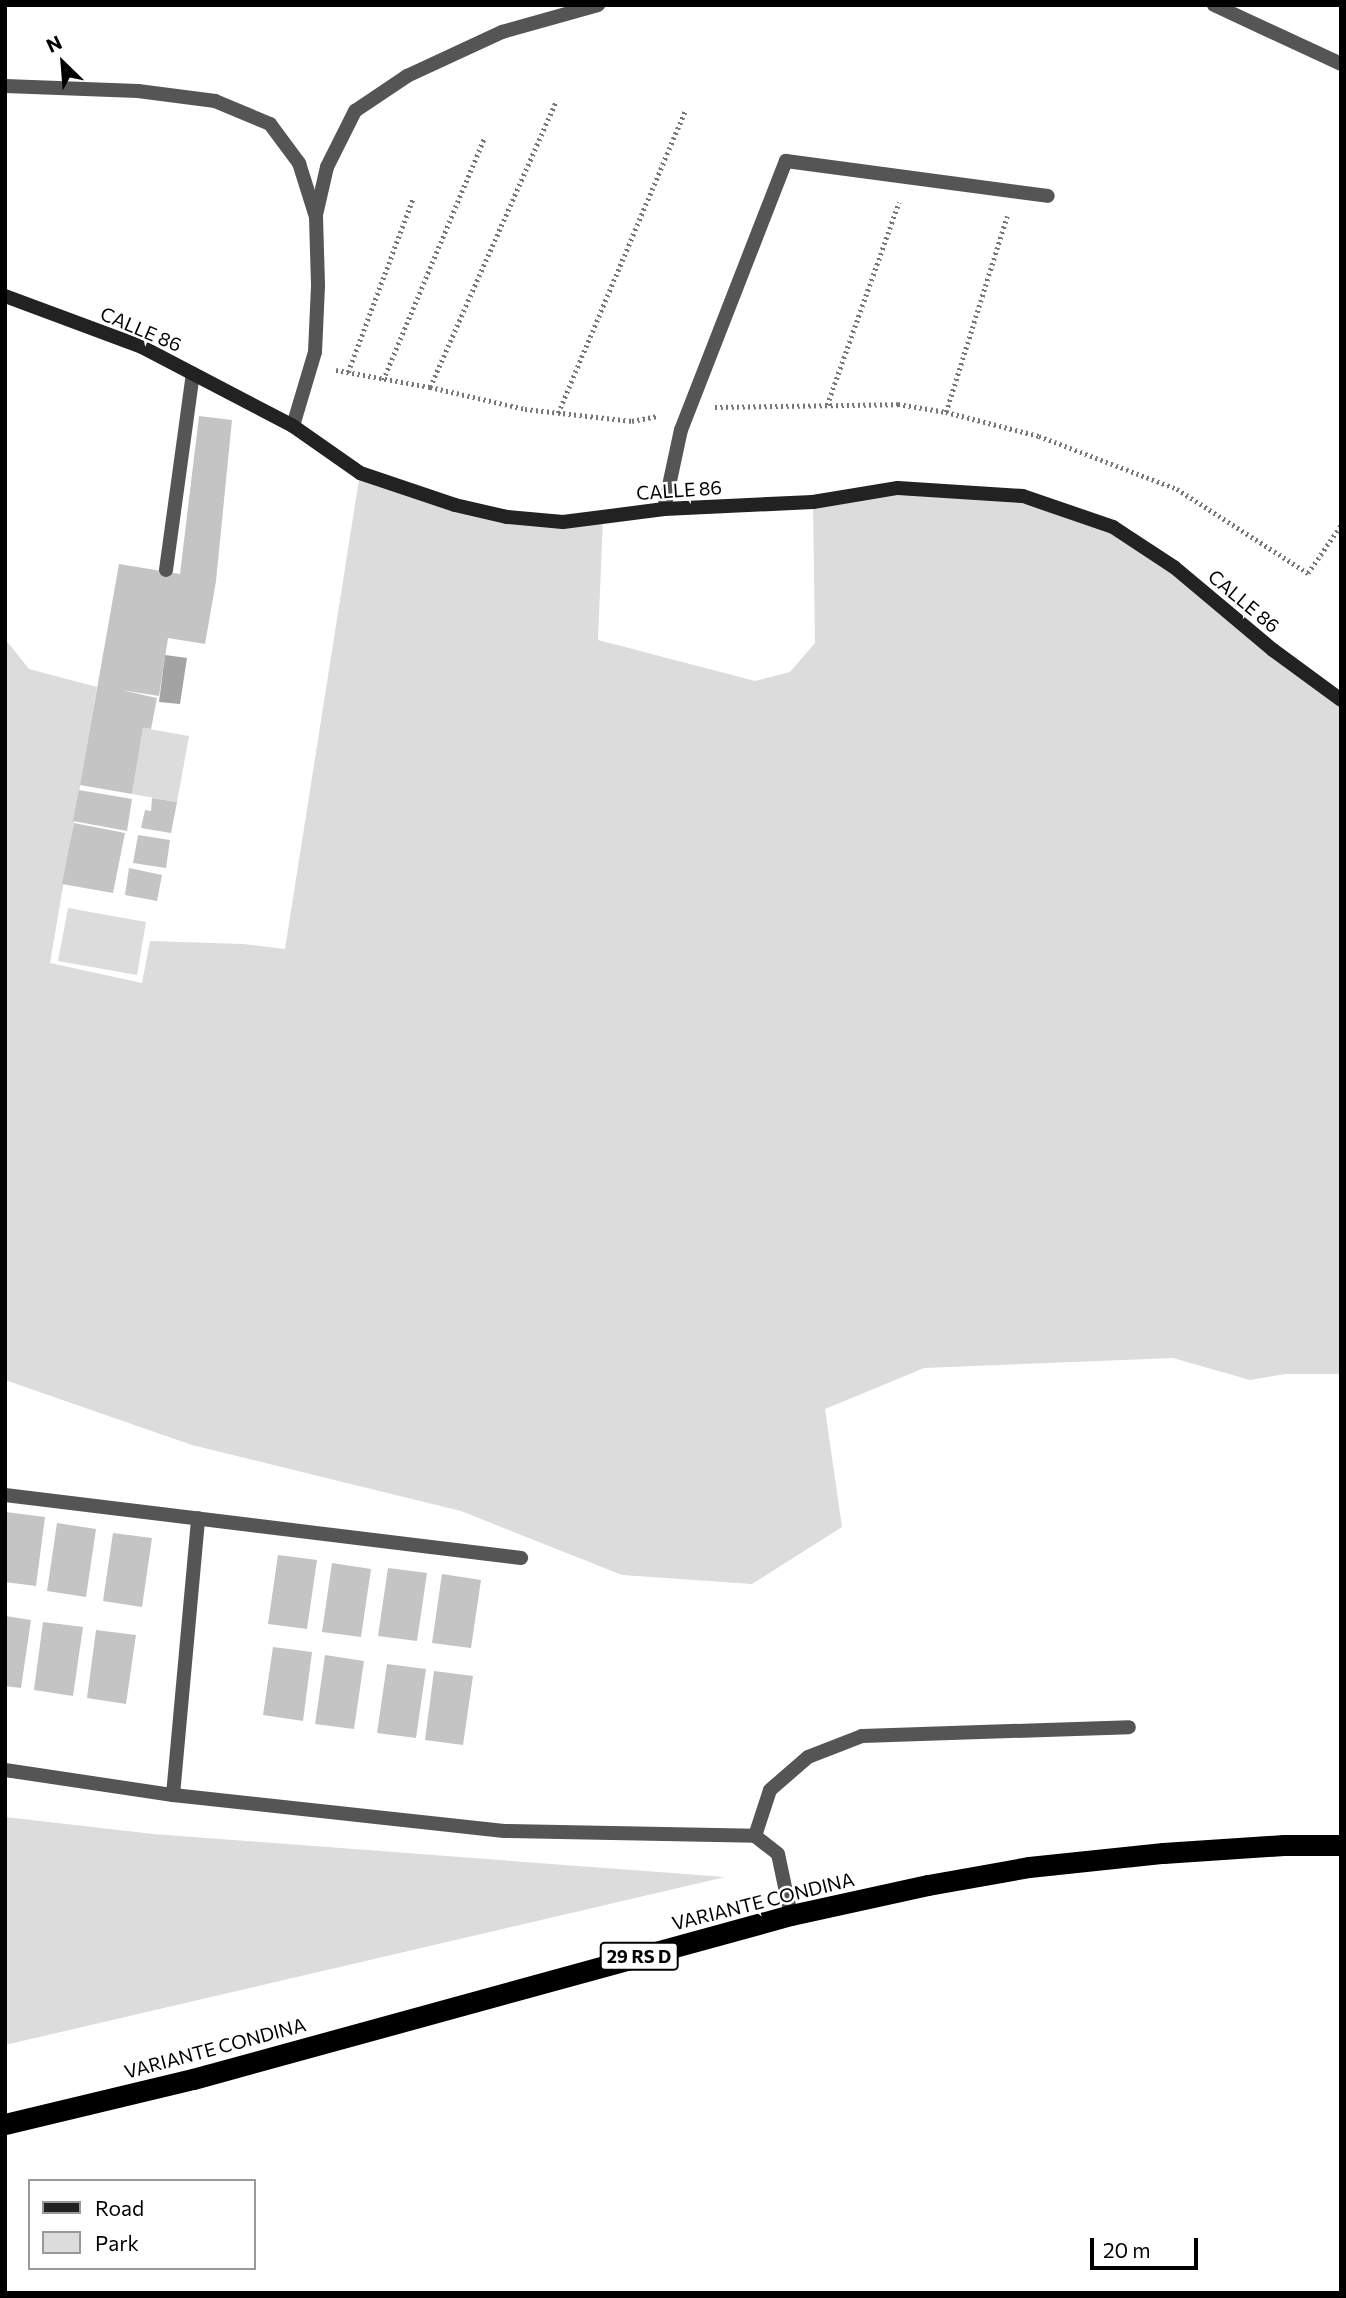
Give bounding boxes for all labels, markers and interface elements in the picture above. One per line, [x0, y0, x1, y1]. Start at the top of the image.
north arrow [28, 28, 98, 98]
text: N [43, 30, 65, 57]
street label: CALLE 86 [97, 302, 185, 356]
street label: CALLE 86 [635, 476, 723, 504]
street label: CALLE 86 [1204, 565, 1284, 637]
street label: VARIANTE CONDINA [670, 1867, 856, 1935]
road number: 29 RS D [599, 1942, 679, 1970]
street label: VARIANTE CONDINA [122, 2013, 308, 2083]
legend [28, 2179, 256, 2270]
text: Road [95, 2195, 144, 2220]
scale bar [1094, 2224, 1202, 2268]
text: Park [95, 2230, 139, 2255]
text: 20 m [1103, 2237, 1151, 2262]

